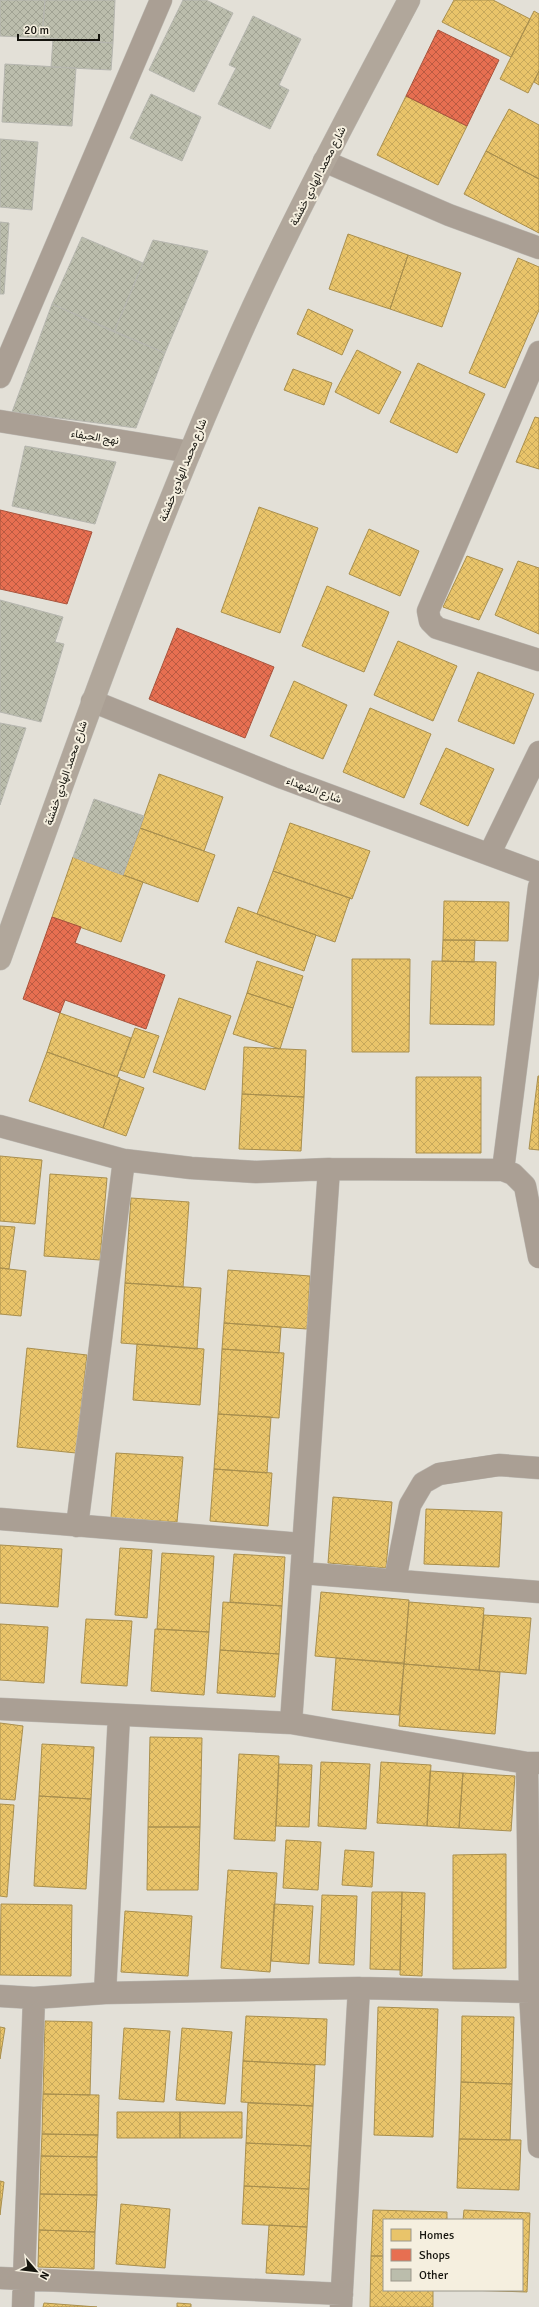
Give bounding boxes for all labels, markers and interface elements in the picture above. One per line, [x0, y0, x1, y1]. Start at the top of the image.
scale bar [18, 16, 99, 42]
text: 20 m [24, 23, 49, 38]
street label: شارع محمد الهادي خفشة [287, 124, 352, 229]
street label: شارع محمد الهادي خفشة [156, 416, 213, 524]
street label: نهج الحيفاء [70, 427, 120, 448]
street label: شارع محمد الهادي خفشة [42, 719, 93, 828]
street label: شارع الشهداء [284, 774, 344, 807]
legend [383, 2219, 523, 2291]
text: Homes [419, 2228, 454, 2243]
text: Shops [419, 2248, 450, 2263]
north arrow [16, 2251, 56, 2291]
text: Other [419, 2268, 449, 2283]
text: N [37, 2269, 52, 2282]

